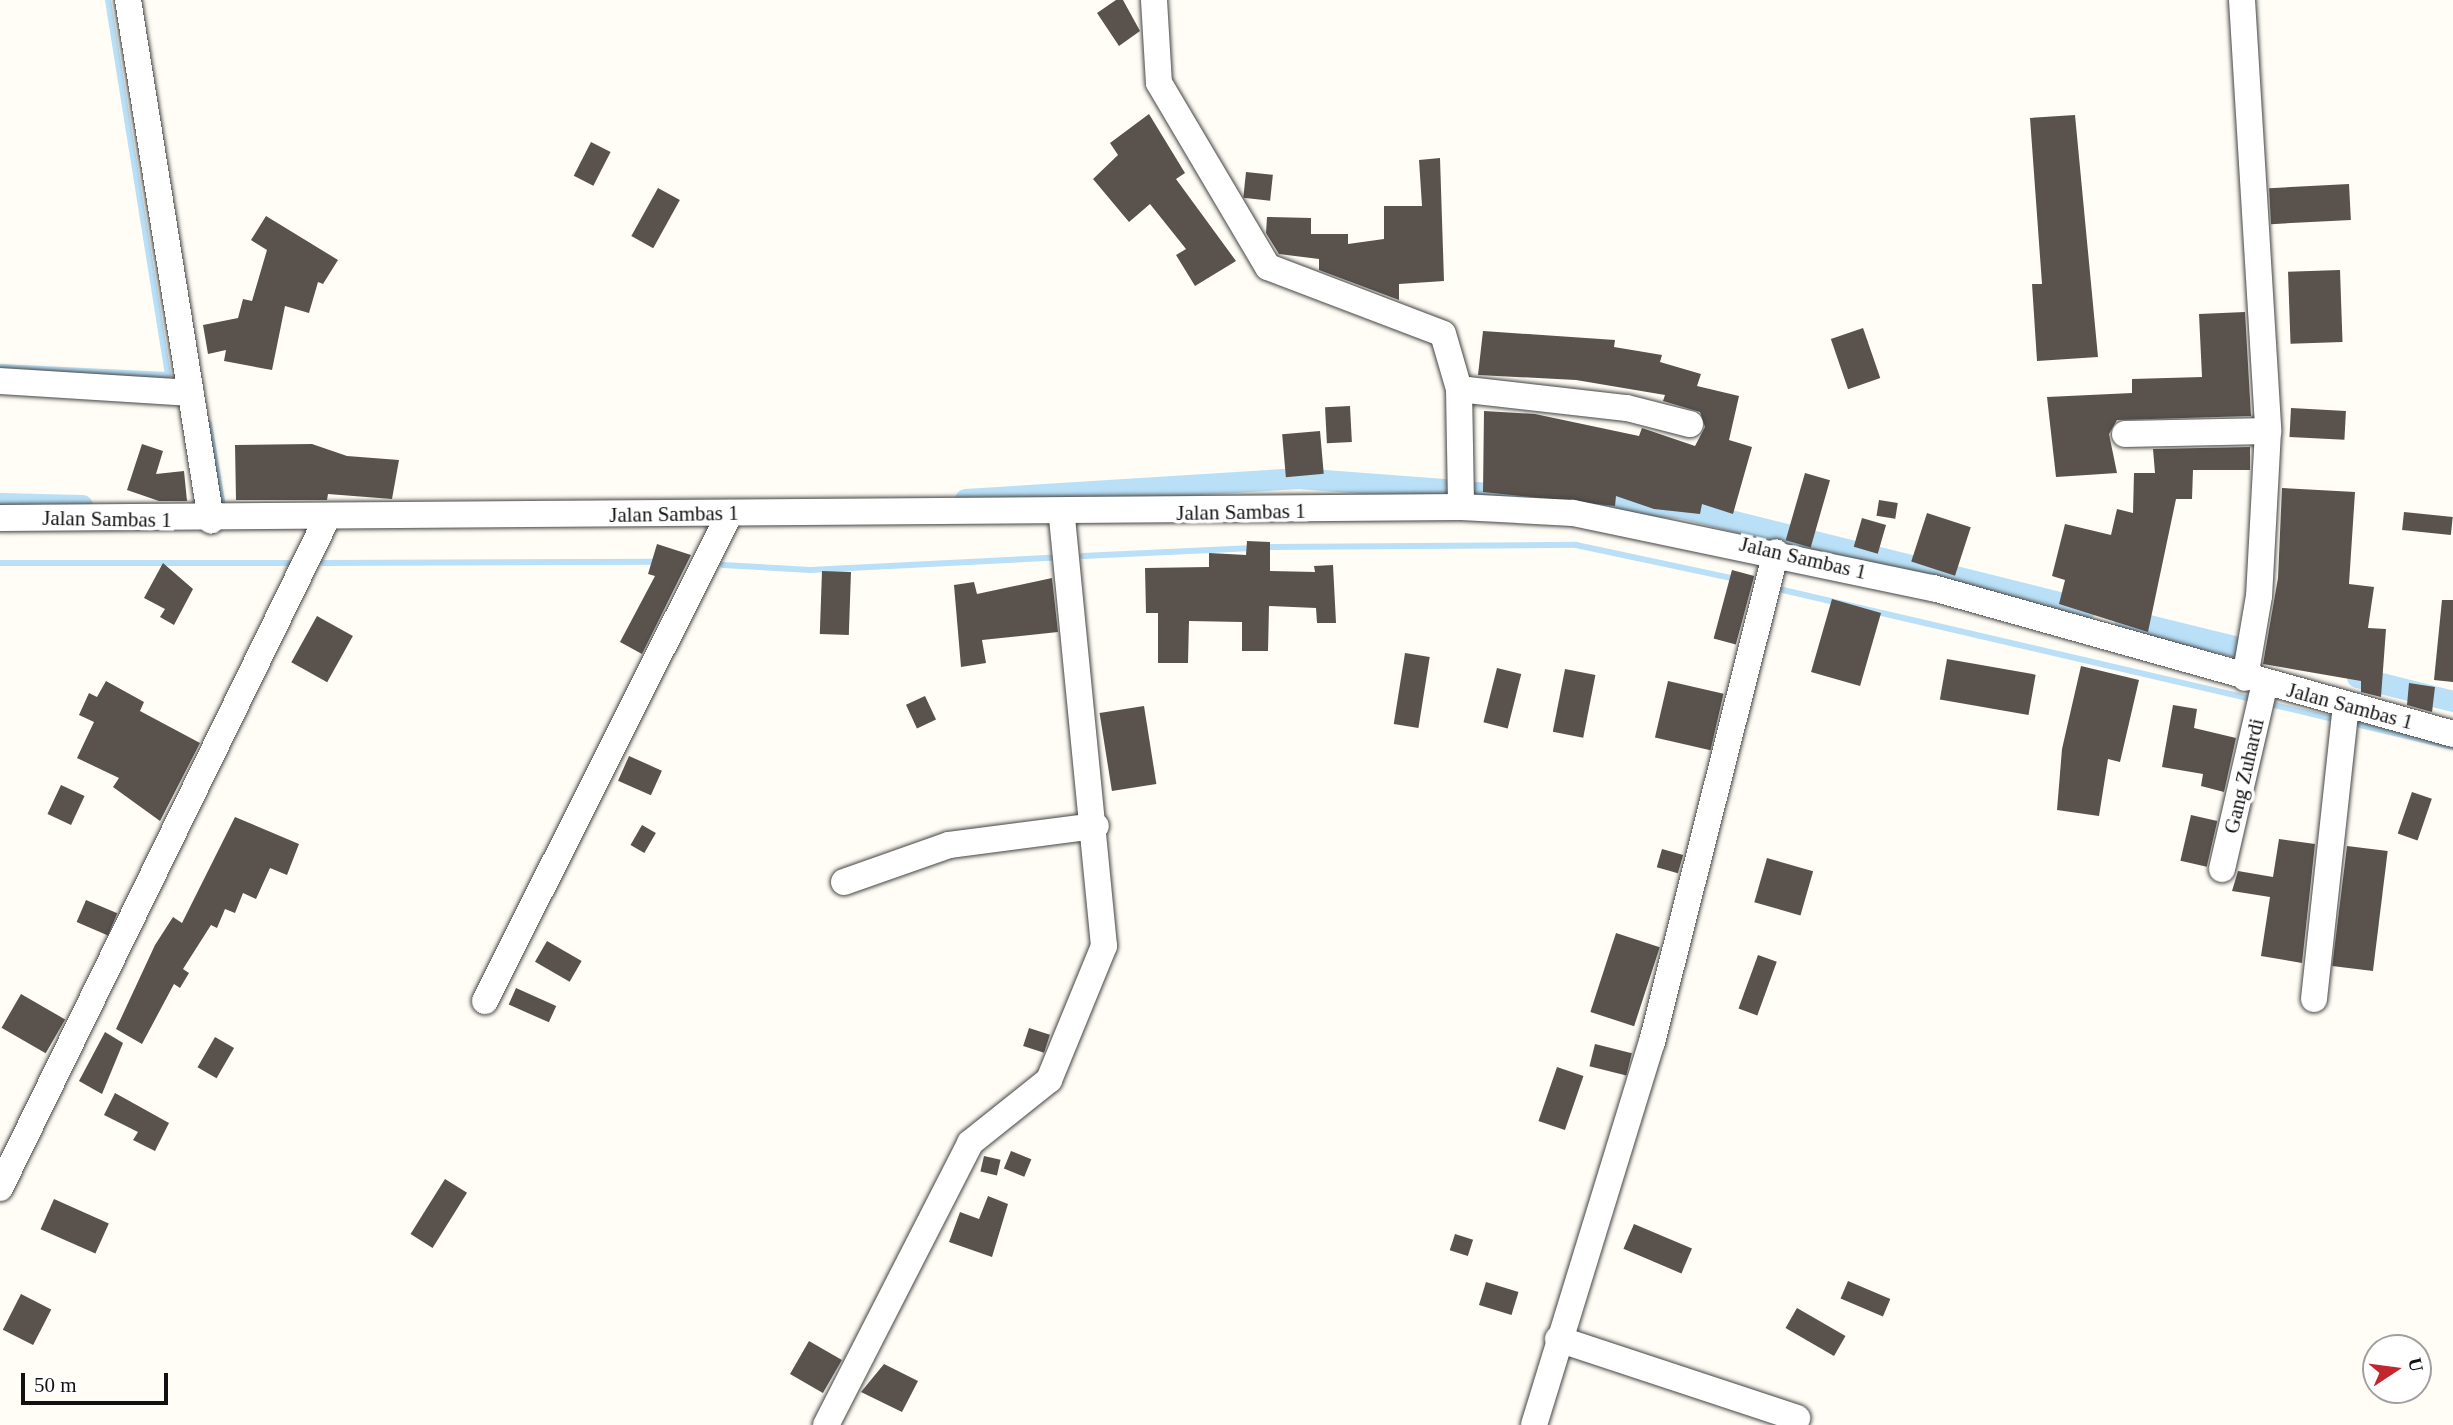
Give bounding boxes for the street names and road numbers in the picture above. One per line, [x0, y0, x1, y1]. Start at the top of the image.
street label: Jalan Sambas 1 [1176, 498, 1306, 526]
street label: Jalan Sambas 1 [609, 500, 739, 528]
street label: Jalan Sambas 1 [42, 505, 172, 533]
street label: Jalan Sambas 1 [1737, 531, 1869, 585]
street label: Jalan Sambas 1 [2284, 677, 2416, 735]
street label: Gang Zuhardi [2219, 716, 2269, 836]

